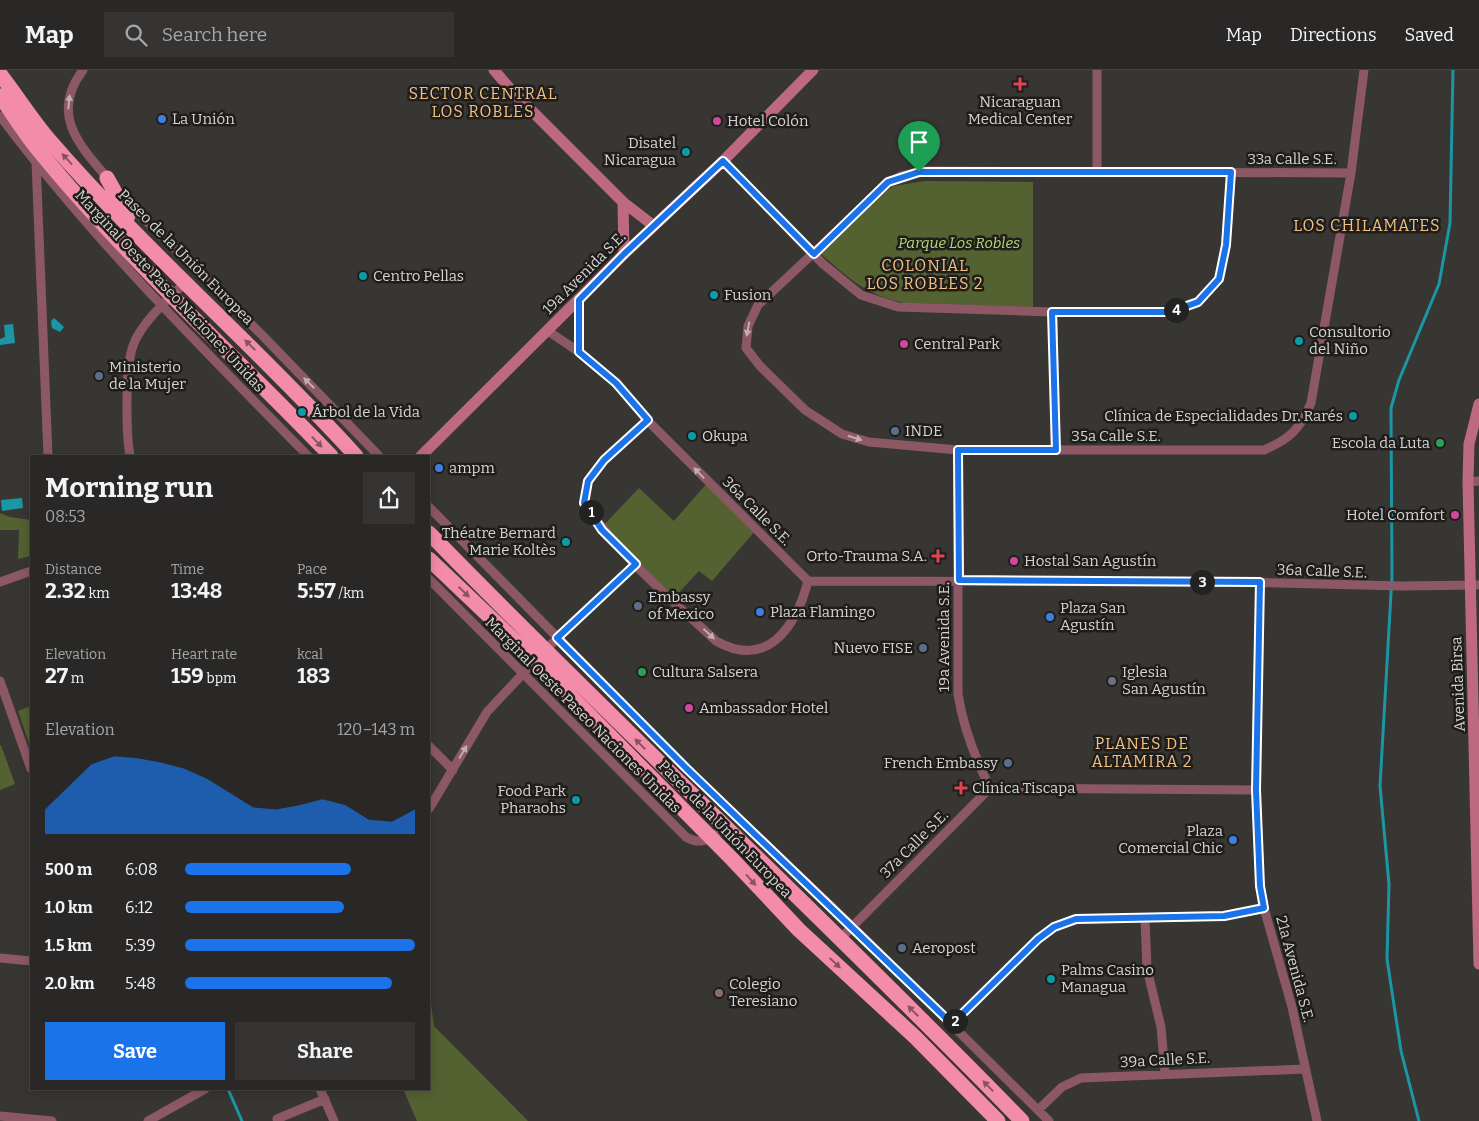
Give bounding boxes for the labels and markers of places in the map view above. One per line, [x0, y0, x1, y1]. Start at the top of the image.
marker: Nicaraguan Medical Center [1013, 77, 1027, 91]
place label: Nicaraguan Medical Center [968, 93, 1073, 128]
place label: La Unión [172, 110, 235, 128]
place label: Hotel Colón [727, 112, 809, 130]
marker: La Unión [156, 113, 168, 125]
marker: Hotel Colón [711, 115, 723, 127]
pin [898, 121, 940, 172]
place label: Disatel Nicaragua [604, 134, 676, 169]
marker: Disatel Nicaragua [680, 146, 692, 158]
place label: Centro Pellas [373, 267, 464, 285]
marker: Centro Pellas [357, 270, 369, 282]
place label: Fusion [724, 286, 772, 304]
marker: Fusion [708, 289, 720, 301]
pin: 4 [1164, 298, 1188, 322]
place label: Consultorio del Niño [1309, 323, 1391, 358]
place label: Central Park [914, 335, 1000, 353]
marker: Consultorio del Niño [1293, 335, 1305, 347]
marker: Central Park [898, 338, 910, 350]
place label: Ministerio de la Mujer [109, 358, 186, 393]
marker: Ministerio de la Mujer [93, 370, 105, 382]
place label: Árbol de la Vida [312, 403, 420, 421]
marker: Árbol de la Vida [296, 406, 308, 418]
place label: Clínica de Especialidades Dr. Rarés [1104, 407, 1343, 425]
marker: Clínica de Especialidades Dr. Rarés [1347, 410, 1359, 422]
place label: INDE [905, 422, 942, 440]
marker: INDE [889, 425, 901, 437]
place label: Okupa [702, 427, 748, 445]
marker: Okupa [686, 430, 698, 442]
place label: Escola da Luta [1332, 434, 1430, 452]
marker: Escola da Luta [1434, 437, 1446, 449]
place label: ampm [449, 459, 495, 477]
marker: ampm [433, 462, 445, 474]
pin: 1 [578, 500, 604, 524]
place label: Hotel Comfort [1346, 506, 1446, 524]
marker: Hotel Comfort [1449, 509, 1461, 521]
place label: Théatre Bernard Marie Koltès [442, 524, 556, 559]
marker: Théatre Bernard Marie Koltès [560, 536, 572, 548]
place label: Orto-Trauma S.A. [806, 547, 927, 565]
marker: Orto-Trauma S.A. [931, 549, 945, 563]
place label: Hostal San Agustín [1024, 552, 1157, 570]
marker: Hostal San Agustín [1008, 555, 1020, 567]
pin: 3 [1190, 570, 1214, 594]
place label: Embassy of Mexico [648, 588, 714, 623]
place label: Plaza San Agustín [1060, 599, 1126, 634]
marker: Embassy of Mexico [632, 600, 644, 612]
place label: Plaza Flamingo [770, 603, 875, 621]
marker: Plaza Flamingo [754, 606, 766, 618]
marker: Plaza San Agustín [1044, 611, 1056, 623]
place label: Nuevo FISE [833, 639, 913, 657]
marker: Nuevo FISE [917, 642, 929, 654]
place label: Cultura Salsera [652, 663, 758, 681]
place label: Iglesia San Agustín [1122, 663, 1206, 698]
marker: Cultura Salsera [636, 666, 648, 678]
marker: Iglesia San Agustín [1106, 675, 1118, 687]
place label: Ambassador Hotel [699, 699, 828, 717]
marker: Ambassador Hotel [683, 702, 695, 714]
place label: French Embassy [884, 754, 998, 772]
marker: French Embassy [1002, 757, 1014, 769]
place label: Clínica Tiscapa [972, 779, 1075, 797]
marker: Clínica Tiscapa [954, 781, 968, 795]
place label: Food Park Pharaohs [497, 782, 566, 817]
marker: Food Park Pharaohs [570, 794, 582, 806]
place label: Plaza Comercial Chic [1118, 822, 1223, 857]
marker: Plaza Comercial Chic [1227, 834, 1239, 846]
place label: Aeropost [912, 939, 976, 957]
marker: Aeropost [896, 942, 908, 954]
place label: Palms Casino Managua [1061, 961, 1154, 996]
marker: Palms Casino Managua [1045, 973, 1057, 985]
place label: Colegio Teresiano [729, 975, 797, 1010]
marker: Colegio Teresiano [713, 987, 725, 999]
pin: 2 [942, 1008, 968, 1034]

